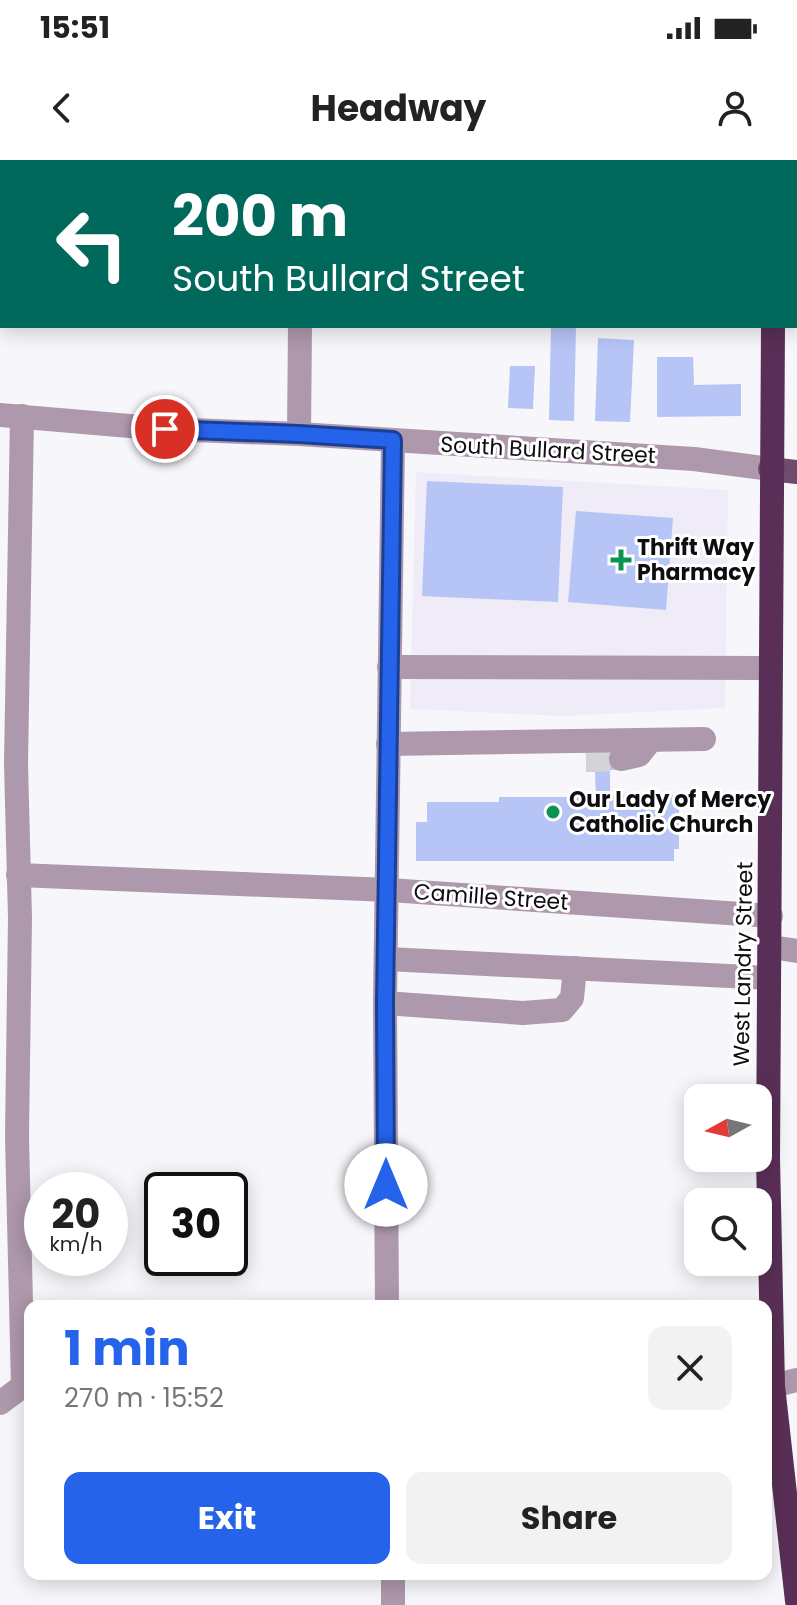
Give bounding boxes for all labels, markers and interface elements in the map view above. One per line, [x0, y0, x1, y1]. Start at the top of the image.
text: 15:51 [40, 6, 110, 49]
text: Headway [311, 83, 486, 134]
icon: back [40, 86, 84, 130]
icon: person [713, 86, 757, 130]
text: 200 m [172, 177, 348, 256]
icon: left [40, 192, 144, 296]
text: South Bullard Street [172, 253, 525, 304]
pin [131, 395, 199, 463]
icon: arrive [143, 407, 187, 451]
street label: South Bullard Street [440, 429, 656, 471]
place label: Thrift Way Pharmacy [637, 532, 755, 588]
marker: Thrift Way Pharmacy [612, 551, 630, 569]
place label: Our Lady of Mercy Catholic Church [569, 784, 771, 840]
marker: Our Lady of Mercy Catholic Church [544, 803, 562, 821]
street label: West Landry Street [726, 861, 760, 1067]
street label: Camille Street [413, 876, 569, 918]
north arrow [684, 1084, 772, 1172]
map controls [684, 1084, 772, 1276]
position arrow [344, 1143, 428, 1227]
speed limit sign: 30 [144, 1172, 248, 1276]
text: 20 [52, 1186, 100, 1242]
button: search [684, 1188, 772, 1276]
text: km/h [49, 1230, 103, 1258]
text: 1 min [64, 1315, 190, 1382]
button: close [648, 1326, 732, 1410]
text: 270 m · 15:52 [64, 1380, 224, 1416]
button: Exit [64, 1472, 390, 1564]
button: Share [406, 1472, 732, 1564]

